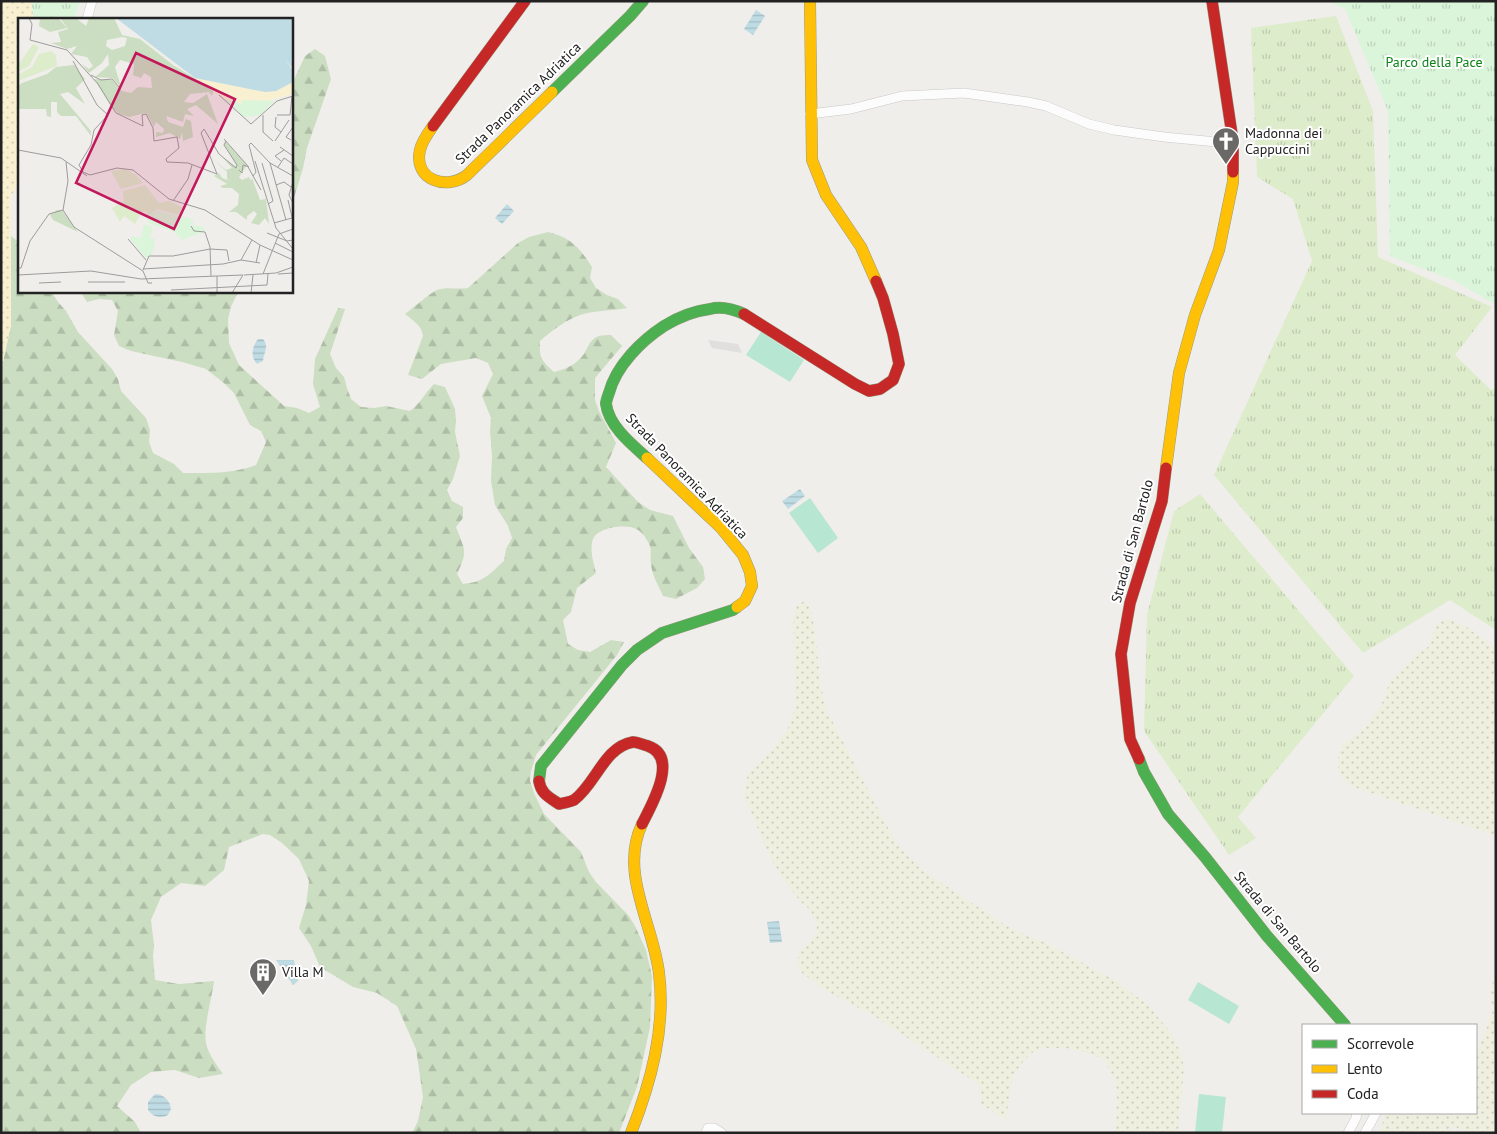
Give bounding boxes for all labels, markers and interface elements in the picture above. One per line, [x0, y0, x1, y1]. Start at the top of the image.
inset map [18, 18, 292, 292]
street label: Strada Panoramica Adriatica [451, 38, 585, 168]
park label: Parco della Pace [1385, 53, 1483, 71]
place label: Madonna dei Cappuccini [1245, 124, 1322, 158]
church icon: Madonna dei Cappuccini [1211, 126, 1241, 165]
street label: Strada Panoramica Adriatica [622, 409, 752, 543]
street label: Strada di San Bartolo [1107, 477, 1157, 605]
street label: Strada di San Bartolo [1230, 868, 1326, 976]
building icon: Villa M [248, 957, 278, 996]
place label: Villa M [281, 963, 324, 981]
legend [1302, 1024, 1477, 1114]
text: Scorrevole [1347, 1034, 1414, 1053]
text: Lento [1347, 1059, 1383, 1078]
text: Coda [1347, 1084, 1379, 1103]

